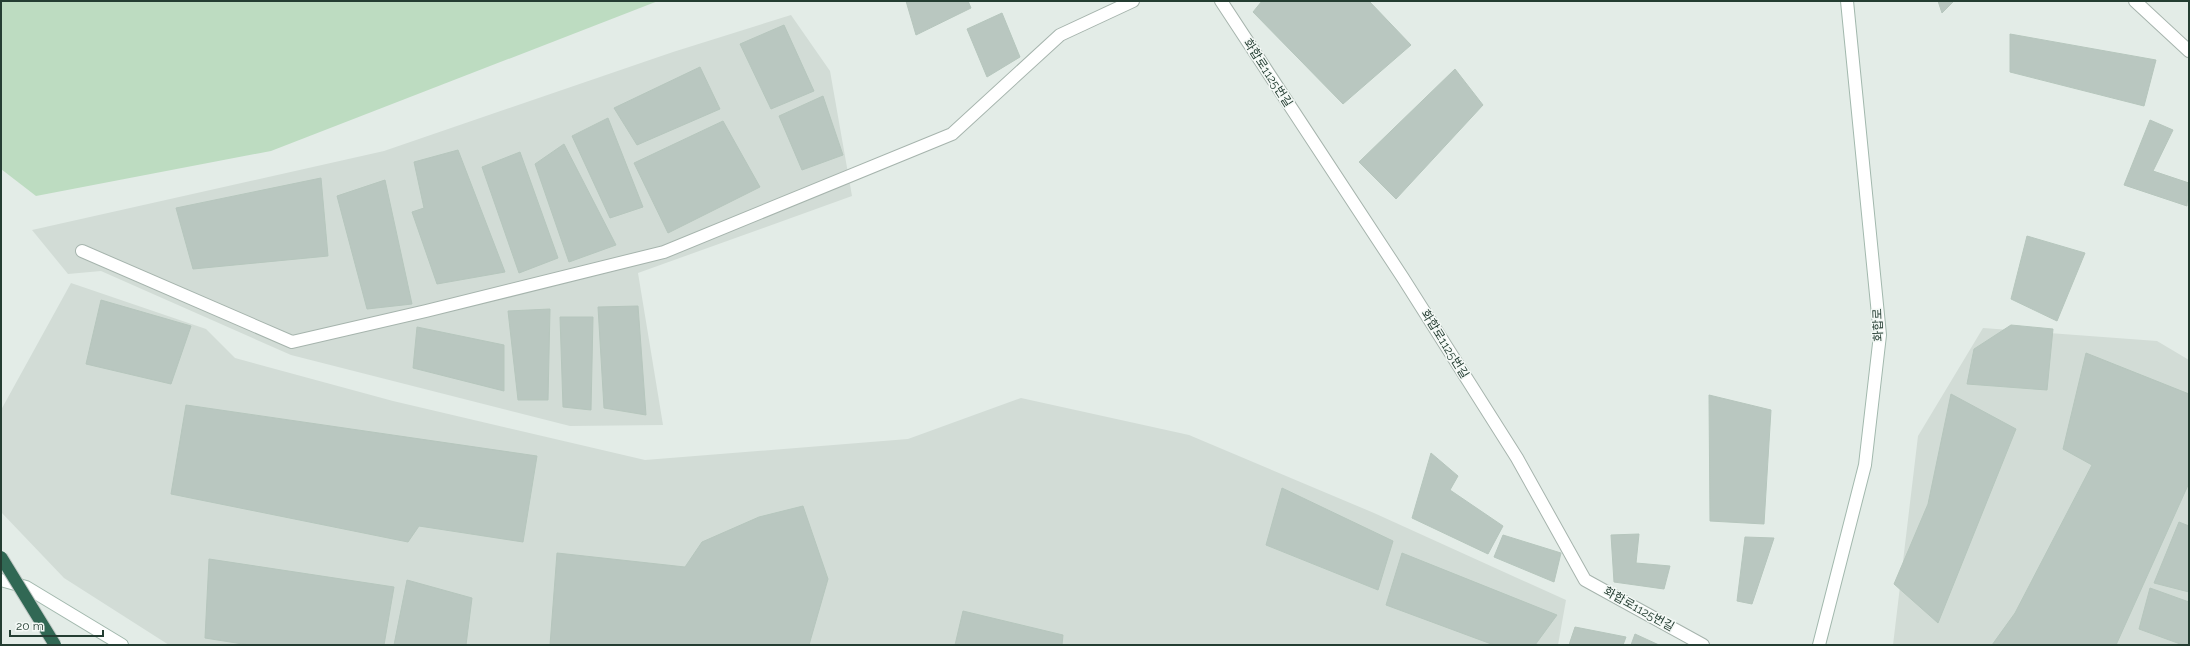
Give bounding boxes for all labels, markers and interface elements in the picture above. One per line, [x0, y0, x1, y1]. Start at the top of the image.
street label: 화합로1125번길 [1241, 36, 1295, 110]
street label: 화합로1125번길 [1418, 307, 1472, 381]
street label: 화합로 [1870, 308, 1886, 342]
street label: 화합로1125번길 [1601, 584, 1677, 634]
scale bar [10, 612, 103, 638]
text: 20 m [16, 619, 44, 633]

